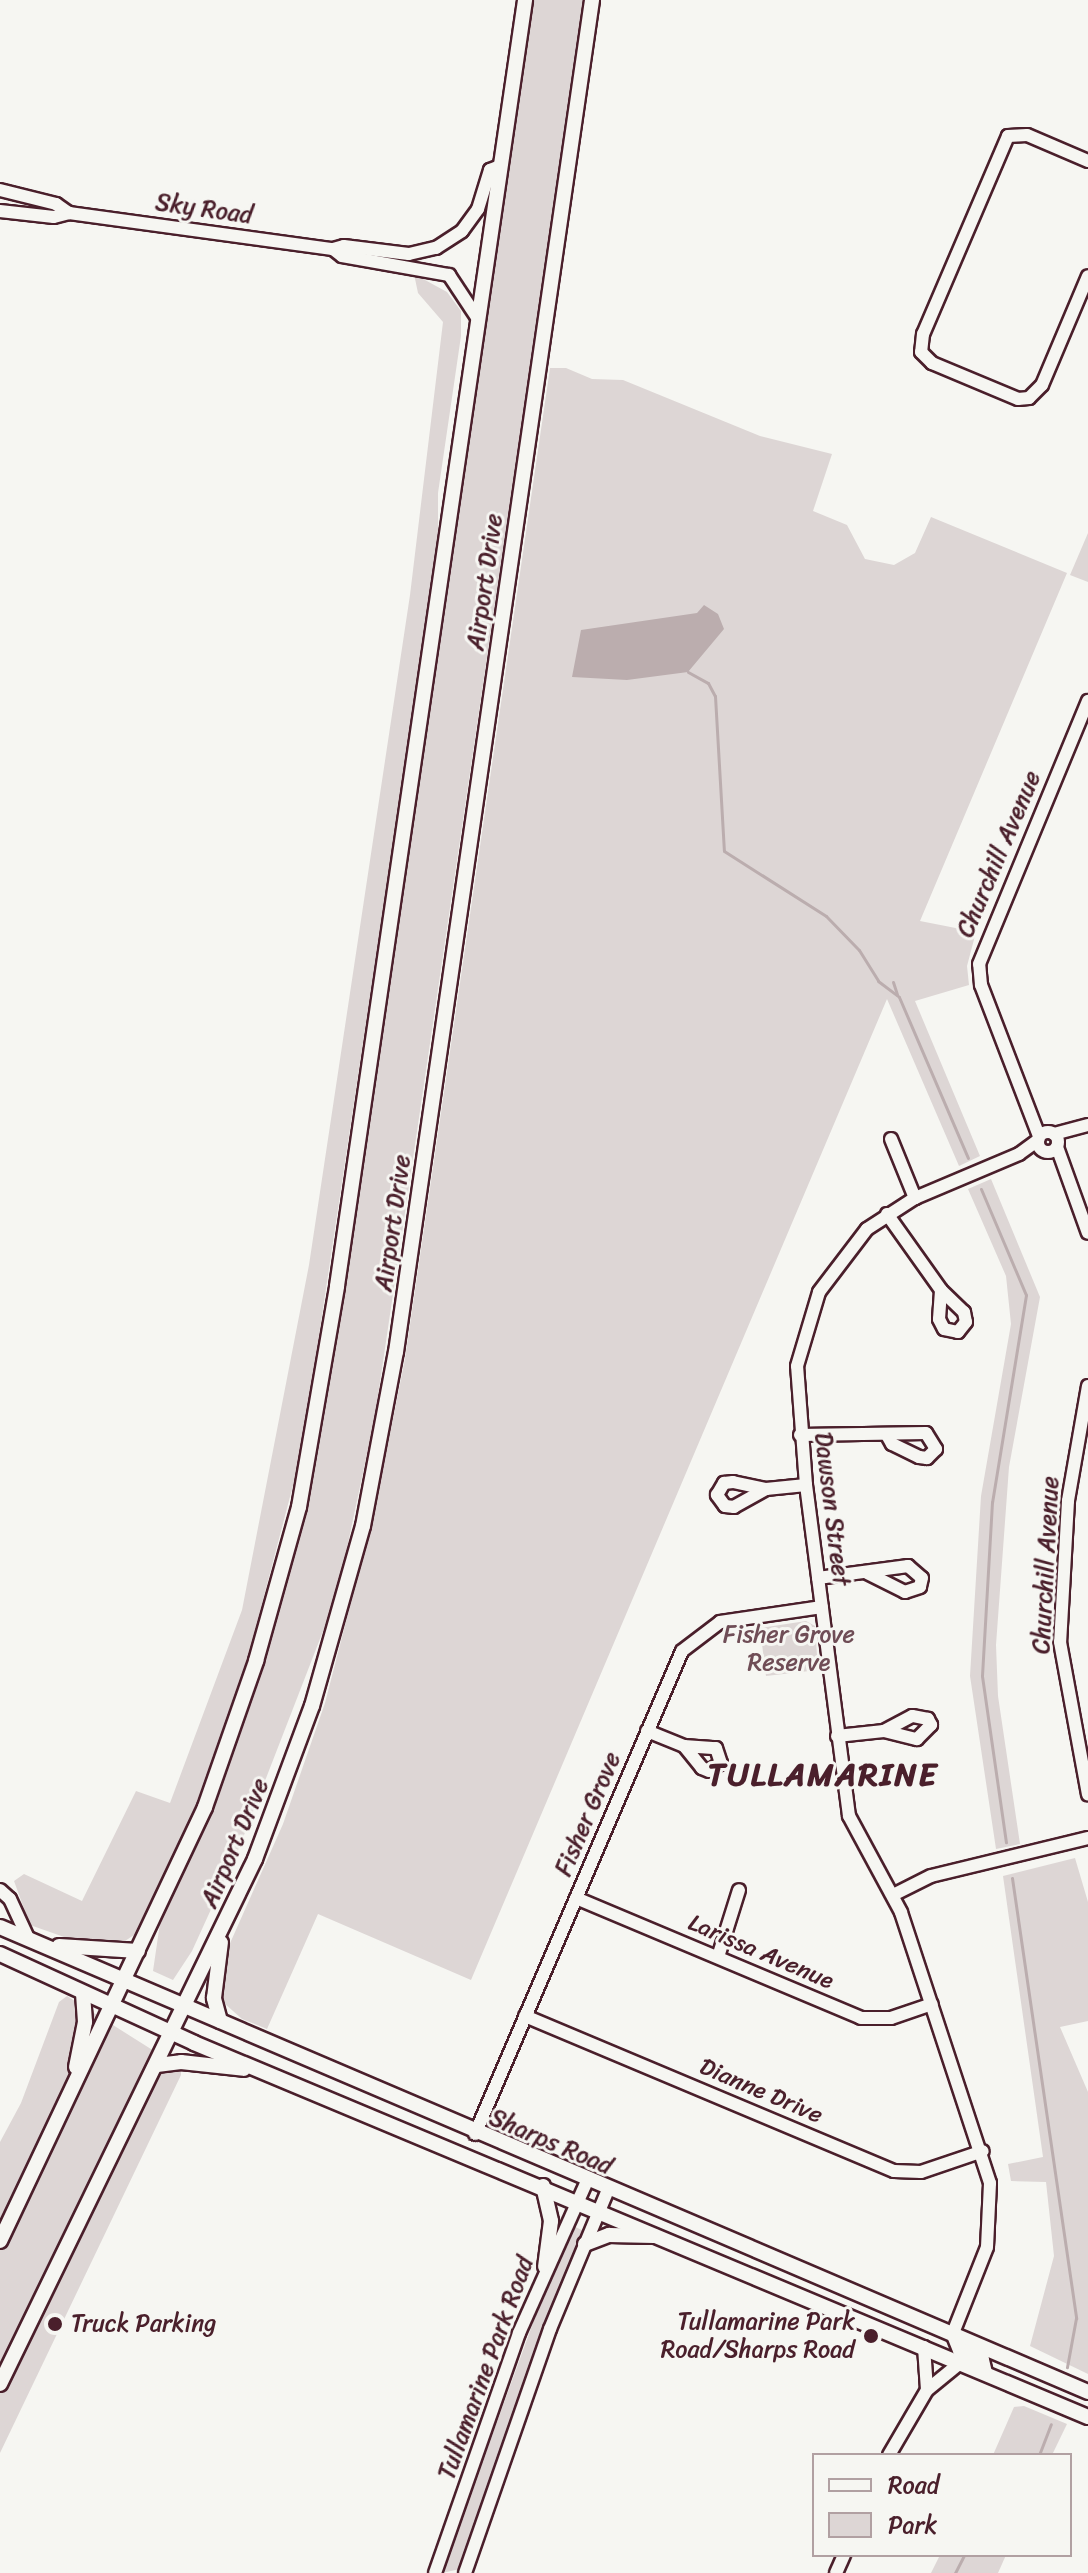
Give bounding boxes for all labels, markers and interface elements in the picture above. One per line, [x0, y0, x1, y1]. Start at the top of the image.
street label: Sky Road [153, 188, 255, 230]
street label: Airport Drive [461, 512, 509, 652]
street label: Churchill Avenue [951, 766, 1047, 942]
street label: Airport Drive [369, 1153, 417, 1293]
street label: Dawson Street [808, 1430, 856, 1588]
street label: Churchill Avenue [1027, 1475, 1065, 1655]
park label: Fisher Grove Reserve [723, 1621, 855, 1677]
street label: Fisher Grove [549, 1748, 627, 1880]
district label: TULLAMARINE [708, 1756, 938, 1794]
street label: Airport Drive [195, 1774, 275, 1912]
street label: Larissa Avenue [684, 1908, 838, 1996]
street label: Dianne Drive [695, 2052, 827, 2130]
street label: Sharps Road [485, 2103, 617, 2181]
street label: Tullamarine Park Road [432, 2253, 540, 2483]
place label: Tullamarine Park Road/Sharps Road [661, 2308, 855, 2364]
place label: Truck Parking [71, 2310, 217, 2338]
marker: Truck Parking [46, 2315, 64, 2333]
marker: Tullamarine Park Road/Sharps Road [862, 2327, 880, 2345]
legend [812, 2453, 1072, 2557]
text: Road [888, 2464, 939, 2506]
text: Park [888, 2504, 937, 2546]

